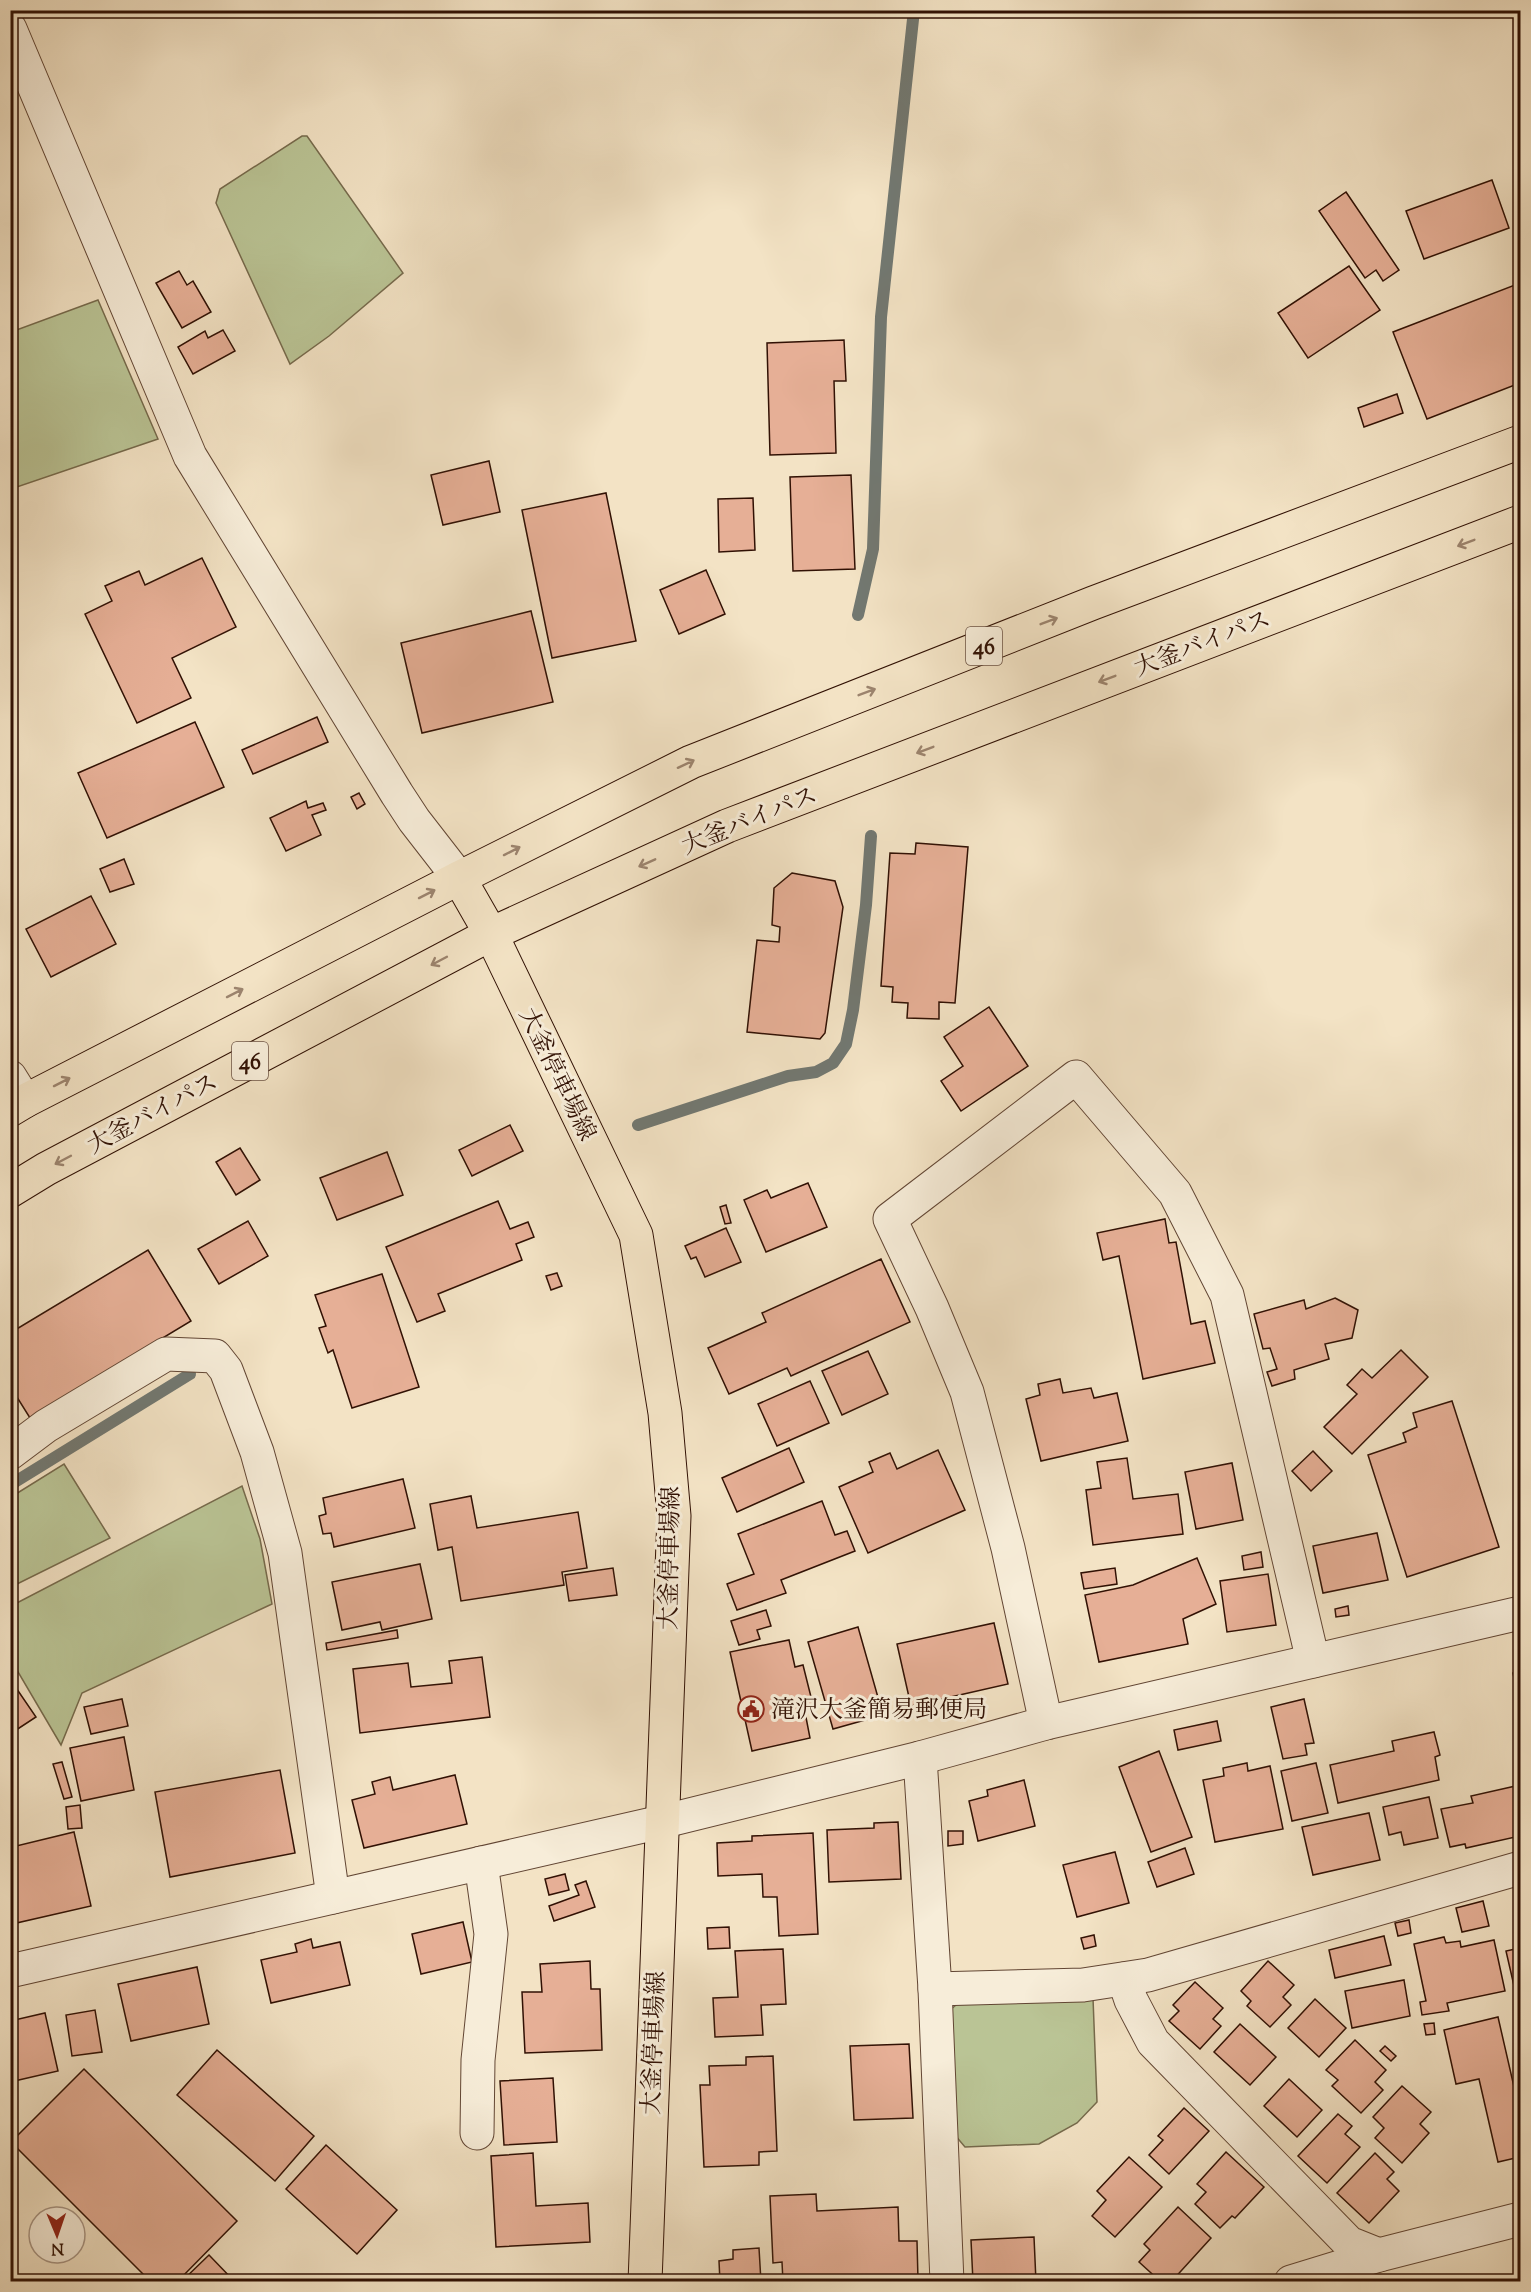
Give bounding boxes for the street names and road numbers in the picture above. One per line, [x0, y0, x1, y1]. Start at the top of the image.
street label: 大釜バイパス [1130, 603, 1276, 686]
road number: 46 [966, 627, 1002, 665]
street label: 大釜バイパス [677, 779, 823, 865]
street label: 大釜停車場線 [509, 1003, 603, 1147]
road number: 46 [232, 1042, 268, 1080]
street label: 大釜バイパス [82, 1066, 224, 1163]
street label: 大釜停車場線 [653, 1486, 689, 1630]
street label: 大釜停車場線 [635, 1971, 675, 2116]

